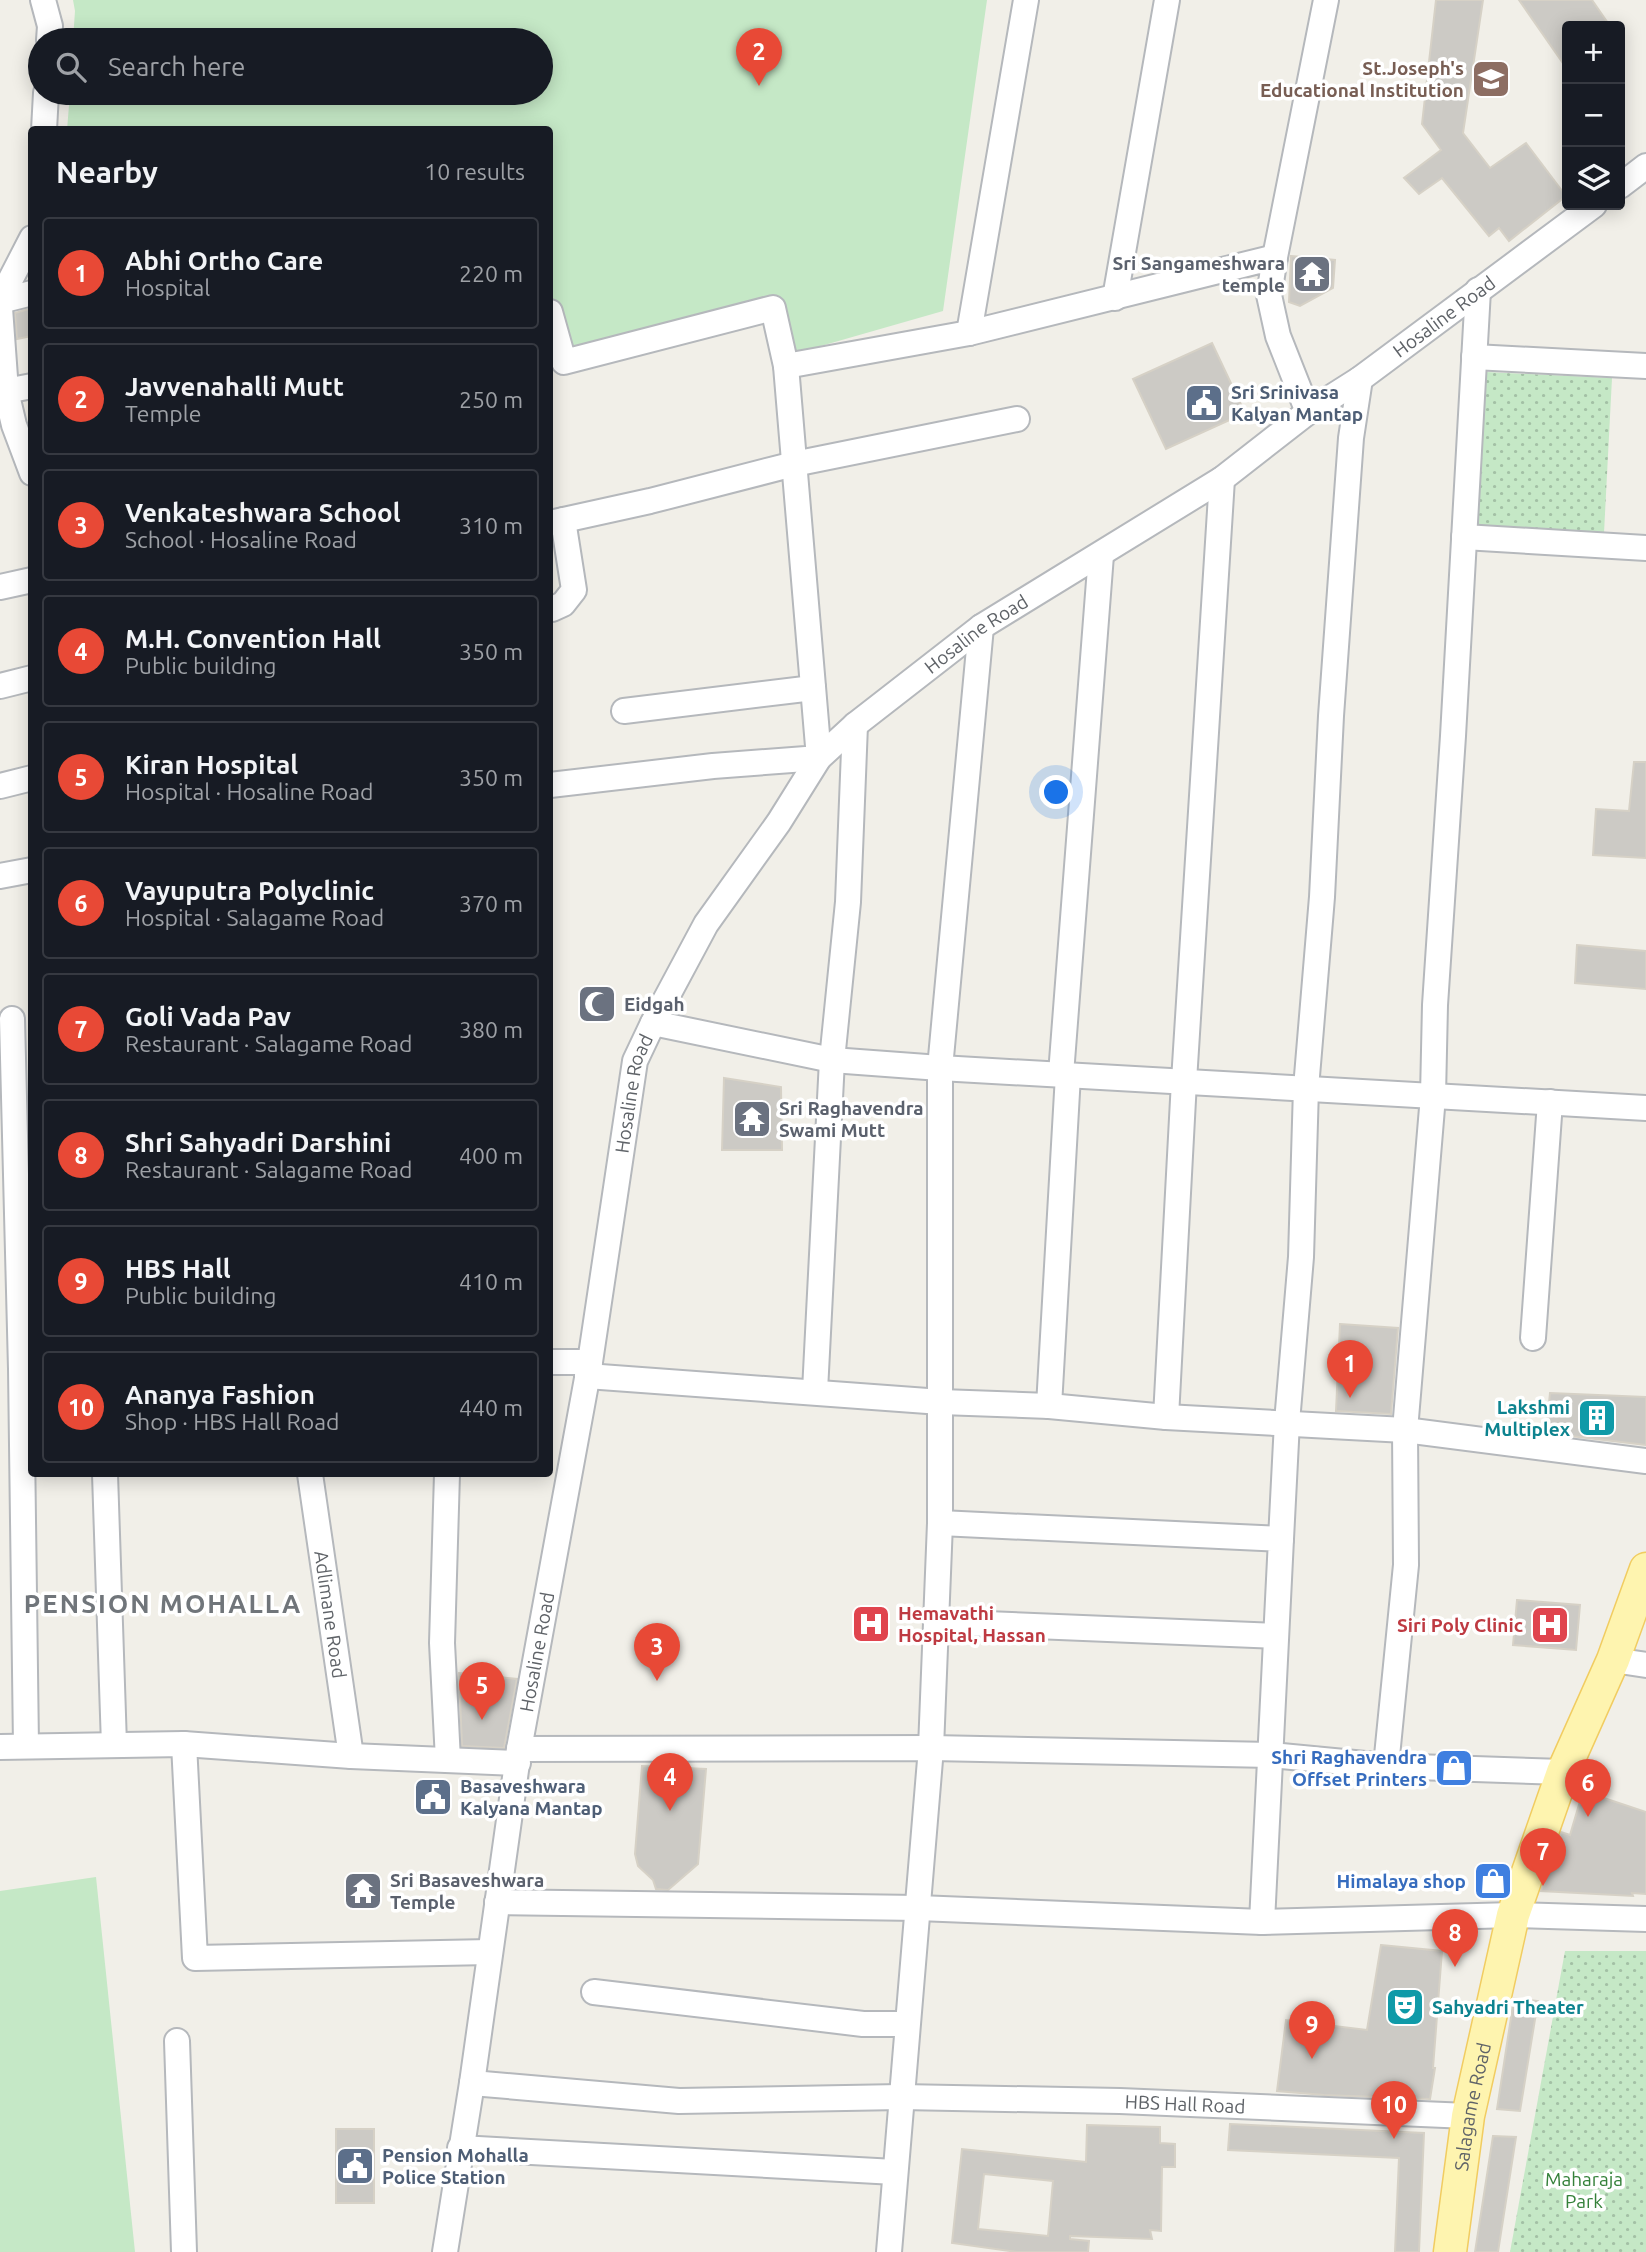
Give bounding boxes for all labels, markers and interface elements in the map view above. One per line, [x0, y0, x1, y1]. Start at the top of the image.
map controls [1562, 21, 1625, 210]
button: + [1562, 21, 1625, 84]
search box [28, 28, 553, 105]
pin: 2 [736, 28, 782, 86]
icon: search [52, 48, 90, 86]
text: Search here [108, 52, 245, 81]
place label: St.Joseph's Educational Institution [1260, 57, 1464, 101]
school or university icon: St.Joseph's Educational Institution [1470, 58, 1512, 100]
button: − [1562, 84, 1625, 147]
button: layers [1562, 147, 1625, 210]
text: Nearby [56, 155, 158, 189]
text: 10 results [424, 159, 525, 184]
text: Abhi Ortho Care [125, 246, 323, 275]
place label: Sri Sangameshwara temple [1112, 252, 1285, 296]
temple icon: Sri Sangameshwara temple [1291, 253, 1333, 295]
text: 1 [75, 261, 87, 286]
text: 220 m [459, 261, 523, 286]
street label: Hosaline Road [1389, 271, 1499, 362]
text: Hospital [125, 275, 210, 300]
text: Javvenahalli Mutt [125, 372, 344, 401]
place label: Sri Srinivasa Kalyan Mantap [1231, 381, 1363, 425]
public building icon: Sri Srinivasa Kalyan Mantap [1183, 382, 1225, 424]
text: 2 [75, 387, 87, 412]
text: 250 m [459, 387, 523, 412]
text: Temple [125, 401, 201, 426]
text: Venkateshwara School [125, 498, 401, 527]
text: 3 [75, 513, 87, 538]
text: 310 m [459, 513, 523, 538]
text: School · Hosaline Road [125, 527, 357, 552]
street label: Hosaline Road [920, 590, 1032, 678]
text: M.H. Convention Hall [125, 624, 381, 653]
text: 4 [75, 639, 87, 664]
text: 350 m [459, 639, 523, 664]
text: Public building [125, 653, 277, 678]
text: Kiran Hospital [125, 750, 298, 779]
text: 5 [75, 765, 87, 790]
text: 350 m [459, 765, 523, 790]
your location [1039, 775, 1073, 809]
text: Hospital · Hosaline Road [125, 779, 374, 804]
text: Vayuputra Polyclinic [125, 876, 374, 905]
text: 6 [75, 891, 87, 916]
text: 370 m [459, 891, 523, 916]
text: Hospital · Salagame Road [125, 905, 384, 930]
mosque icon: Eidgah [576, 983, 618, 1025]
place label: Eidgah [624, 993, 685, 1015]
text: Goli Vada Pav [125, 1002, 291, 1031]
text: 7 [75, 1017, 87, 1042]
text: 380 m [459, 1017, 523, 1042]
street label: Hosaline Road [610, 1030, 657, 1155]
text: Restaurant · Salagame Road [125, 1031, 412, 1056]
place label: Sri Raghavendra Swami Mutt [779, 1097, 924, 1141]
temple icon: Sri Raghavendra Swami Mutt [731, 1098, 773, 1140]
text: Shri Sahyadri Darshini [125, 1128, 391, 1157]
text: 8 [75, 1143, 87, 1168]
text: 400 m [459, 1143, 523, 1168]
text: Restaurant · Salagame Road [125, 1157, 412, 1182]
text: HBS Hall [125, 1254, 231, 1283]
text: 9 [75, 1269, 87, 1294]
text: 410 m [459, 1269, 523, 1294]
text: Public building [125, 1283, 277, 1308]
pin: 1 [1327, 1340, 1373, 1398]
text: Ananya Fashion [125, 1380, 315, 1409]
text: 10 [68, 1395, 94, 1420]
text: 440 m [459, 1395, 523, 1420]
place label: Lakshmi Multiplex [1484, 1396, 1571, 1440]
building icon: Lakshmi Multiplex [1576, 1397, 1618, 1439]
text: Shop · HBS Hall Road [125, 1409, 339, 1434]
street label: Adlimane Road [310, 1549, 351, 1680]
district label: PENSION MOHALLA [24, 1589, 302, 1618]
street label: Hosaline Road [515, 1590, 559, 1714]
place label: Hemavathi Hospital, Hassan [898, 1602, 1046, 1646]
hospital icon: Hemavathi Hospital, Hassan [850, 1603, 892, 1645]
hospital icon: Siri Poly Clinic [1529, 1604, 1571, 1646]
place label: Siri Poly Clinic [1397, 1614, 1523, 1636]
pin: 3 [634, 1623, 680, 1681]
pin: 5 [459, 1662, 505, 1720]
place label: Shri Raghavendra Offset Printers [1271, 1746, 1427, 1790]
shop icon: Shri Raghavendra Offset Printers [1433, 1747, 1475, 1789]
pin: 4 [647, 1753, 693, 1811]
pin: 6 [1565, 1759, 1611, 1817]
place label: Basaveshwara Kalyana Mantap [460, 1775, 603, 1819]
public building icon: Basaveshwara Kalyana Mantap [412, 1776, 454, 1818]
pin: 7 [1520, 1828, 1566, 1886]
shop icon: Himalaya shop [1472, 1860, 1514, 1902]
place label: Sri Basaveshwara Temple [390, 1869, 544, 1913]
temple icon: Sri Basaveshwara Temple [342, 1870, 384, 1912]
place label: Himalaya shop [1336, 1870, 1466, 1892]
pin: 8 [1432, 1909, 1478, 1967]
theatre icon: Sahyadri Theater [1384, 1986, 1426, 2028]
place label: Sahyadri Theater [1432, 1996, 1584, 2018]
pin: 9 [1289, 2001, 1335, 2059]
street label: Salagame Road [1450, 2040, 1495, 2172]
pin: 10 [1371, 2081, 1417, 2139]
street label: HBS Hall Road [1124, 2090, 1246, 2117]
place label: Pension Mohalla Police Station [382, 2144, 529, 2188]
public building icon: Pension Mohalla Police Station [334, 2145, 376, 2187]
park label: Maharaja Park [1545, 2168, 1623, 2212]

